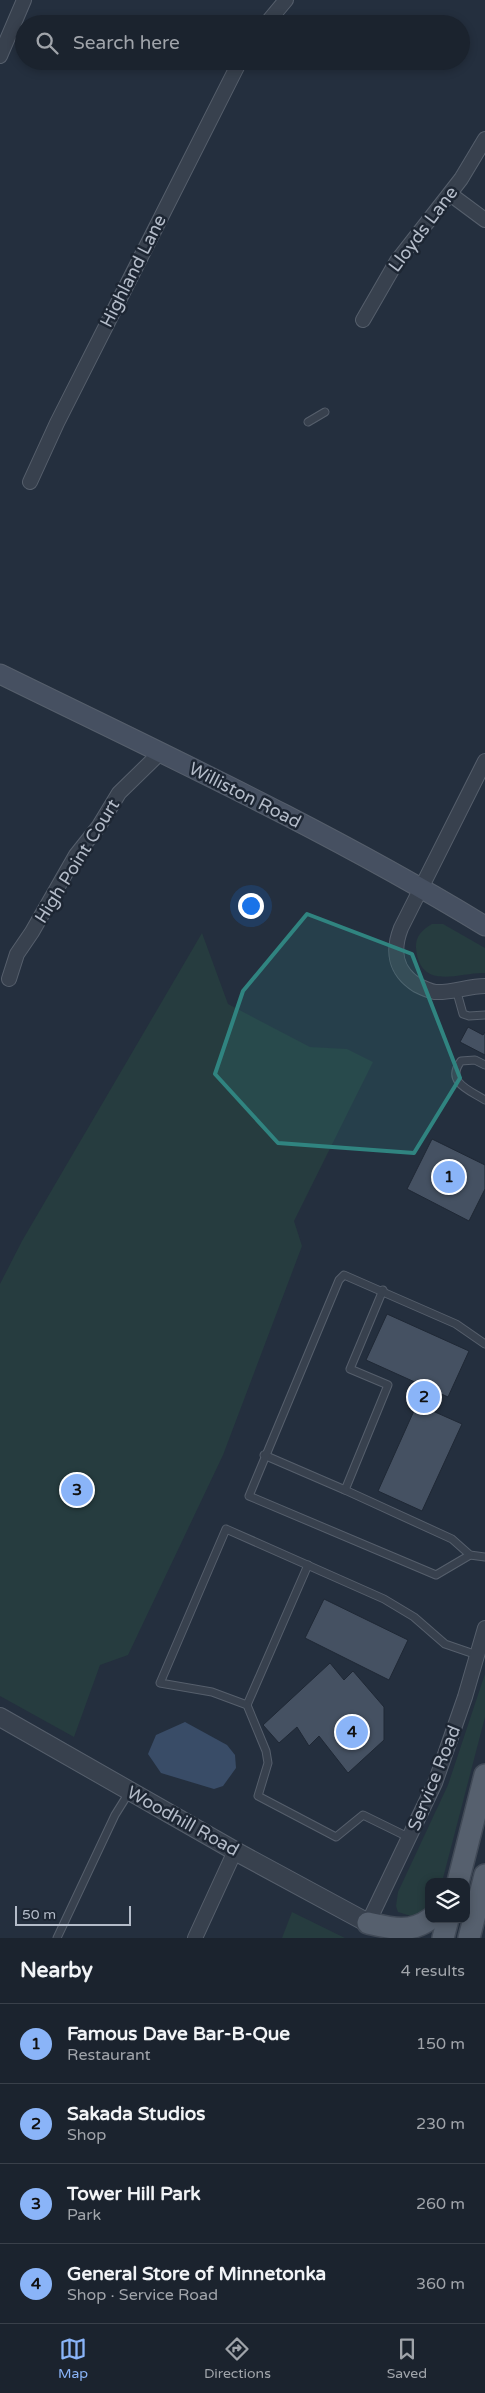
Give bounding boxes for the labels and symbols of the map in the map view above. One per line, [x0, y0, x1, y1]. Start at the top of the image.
street label: Lloyds Lane [384, 182, 462, 276]
street label: Highland Lane [95, 211, 171, 331]
street label: Williston Road [185, 757, 305, 833]
street label: High Point Court [30, 795, 124, 927]
your location [238, 893, 264, 919]
pin: 1 [433, 1158, 465, 1196]
pin: 2 [408, 1378, 440, 1416]
pin: 3 [61, 1471, 93, 1509]
pin: 4 [336, 1713, 368, 1751]
street label: Service Road [403, 1722, 465, 1834]
street label: Woodhill Road [123, 1781, 243, 1861]
scale bar [15, 1903, 131, 1926]

